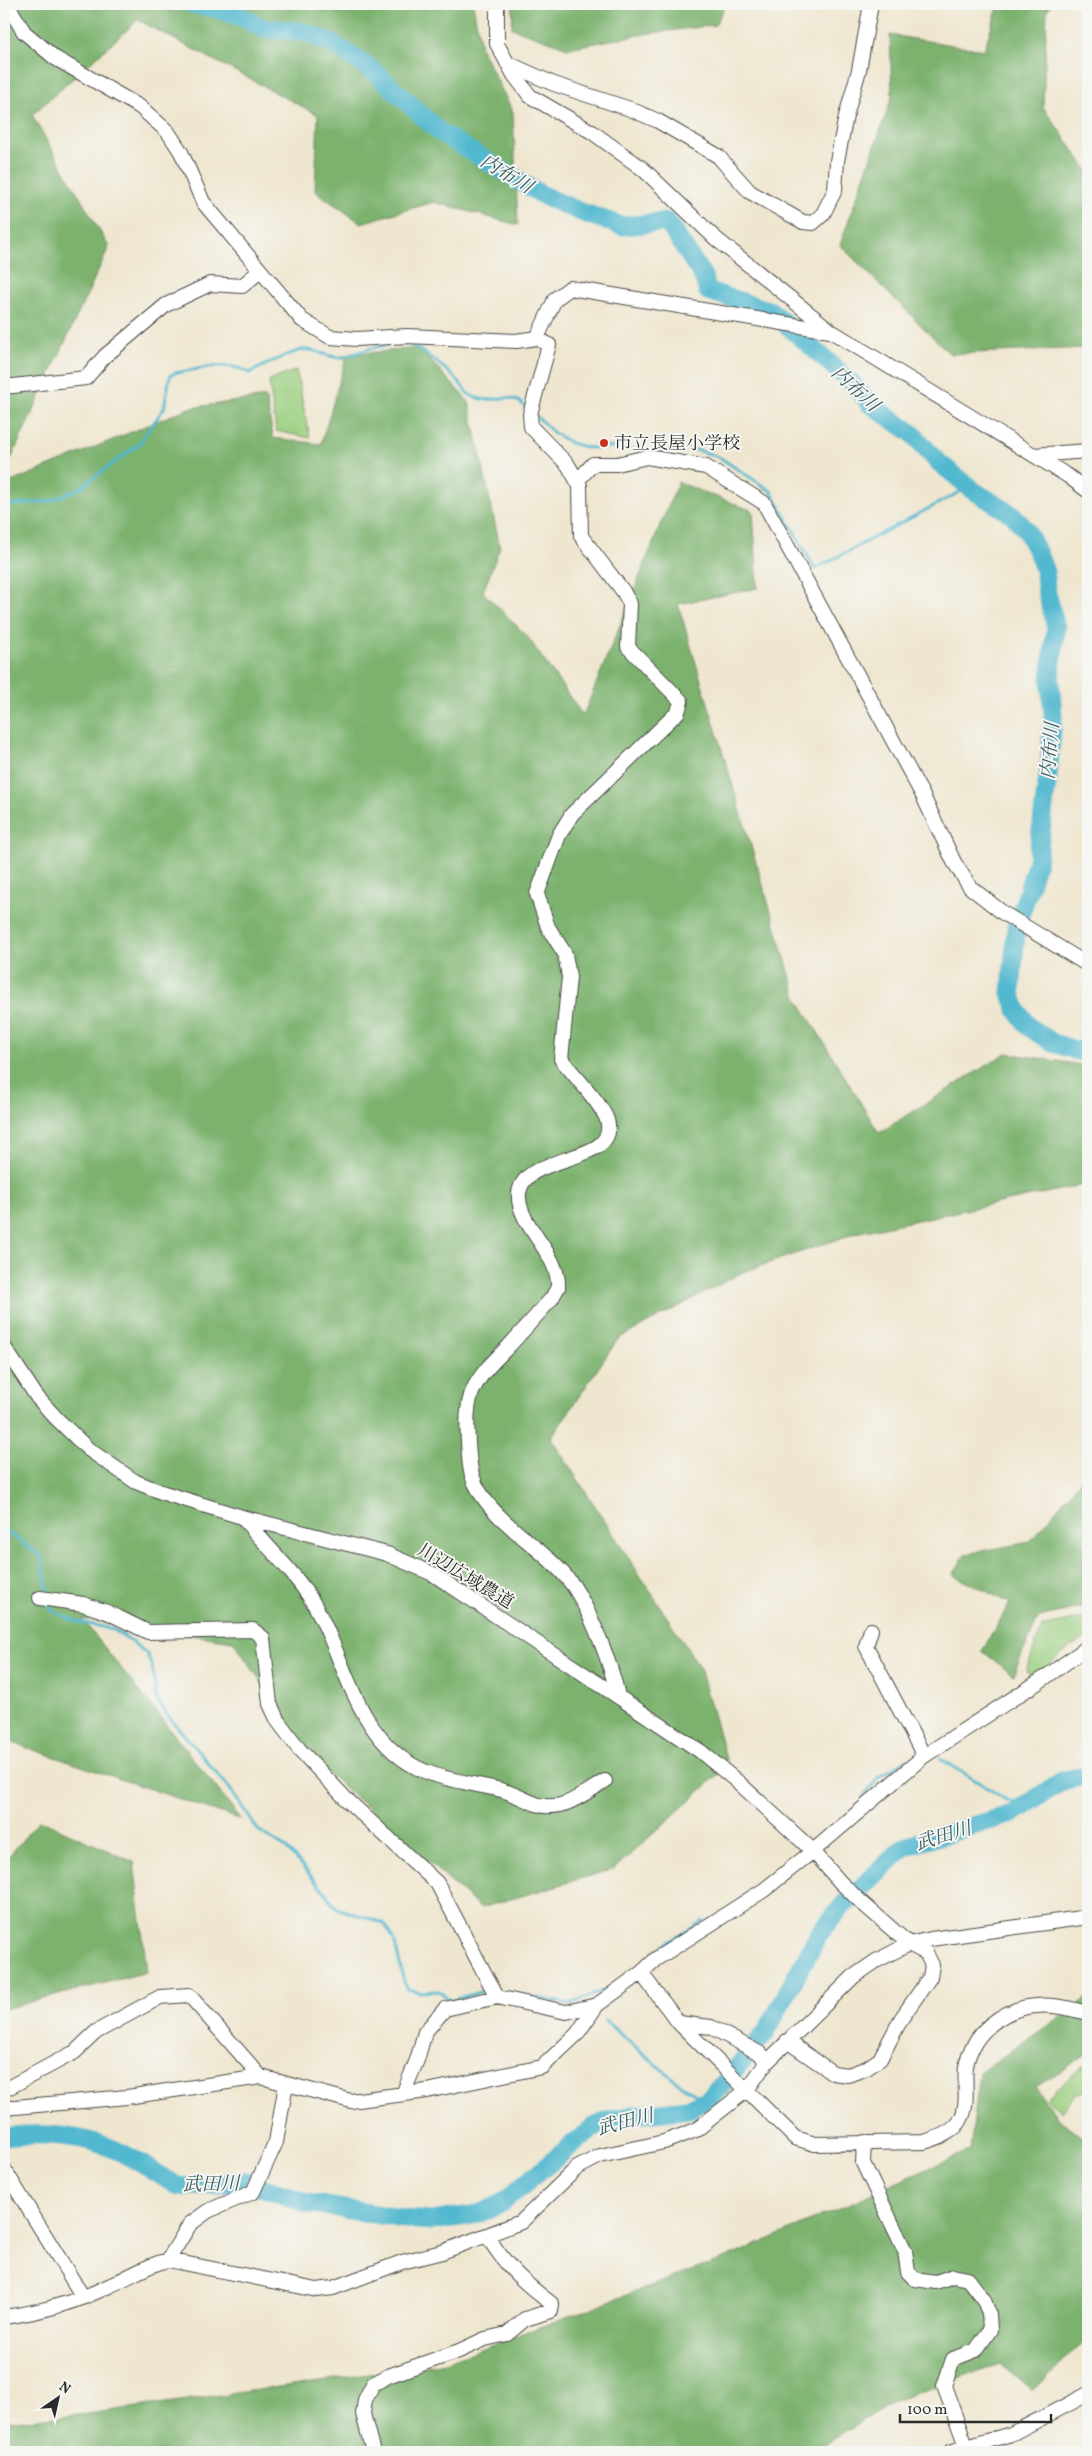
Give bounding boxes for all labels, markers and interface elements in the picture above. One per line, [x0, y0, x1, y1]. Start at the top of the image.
water label: 内布川 [475, 149, 539, 202]
water label: 内布川 [825, 361, 886, 420]
place label: 市立長屋小学校 [614, 432, 740, 457]
marker: 市立長屋小学校 [598, 437, 610, 449]
water label: 内布川 [1036, 720, 1067, 781]
street label: 川辺広域農道 [413, 1539, 518, 1616]
water label: 武田川 [913, 1816, 977, 1858]
water label: 武田川 [595, 2103, 658, 2142]
water label: 武田川 [182, 2171, 242, 2198]
north arrow [32, 2374, 82, 2424]
text: N [55, 2378, 74, 2399]
scale bar [900, 2391, 1051, 2423]
text: 100 m [907, 2400, 947, 2421]

